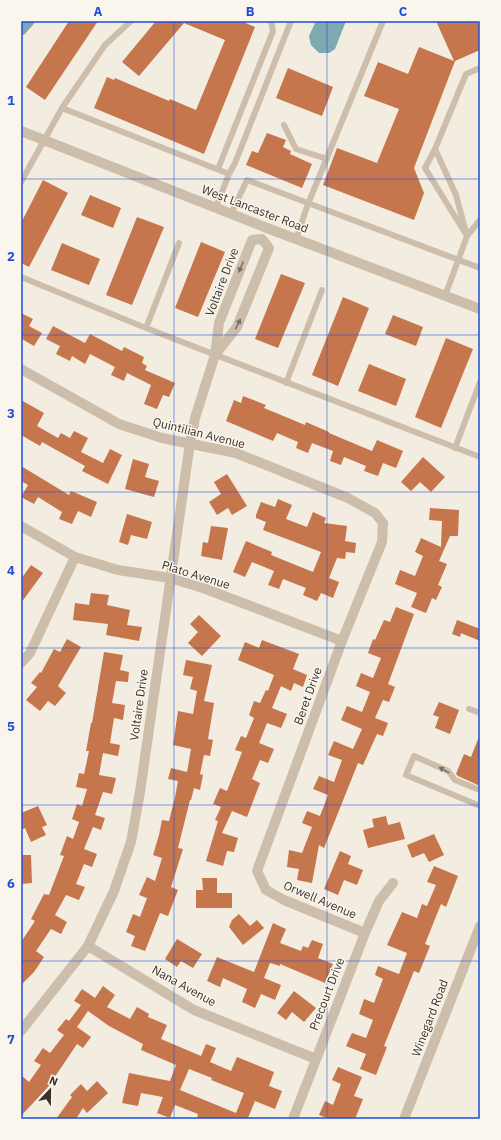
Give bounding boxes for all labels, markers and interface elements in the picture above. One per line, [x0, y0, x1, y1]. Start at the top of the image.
text: A [94, 3, 103, 20]
text: B [246, 3, 255, 20]
text: C [399, 3, 408, 20]
text: 1 [7, 92, 15, 109]
street label: West Lancaster Road [200, 181, 311, 236]
street label: Voltaire Drive [202, 245, 242, 318]
text: 2 [7, 248, 15, 265]
one-way arrow [238, 261, 244, 272]
one-way arrow [235, 318, 241, 330]
text: 3 [7, 405, 15, 422]
street label: Quintilian Avenue [151, 414, 247, 451]
street label: Plato Avenue [160, 557, 233, 592]
text: 4 [7, 562, 15, 579]
street label: Beret Drive [290, 665, 325, 727]
street label: Voltaire Drive [126, 668, 151, 742]
text: 5 [7, 718, 15, 735]
one-way arrow [438, 767, 450, 773]
text: 6 [7, 875, 15, 892]
street label: Orwell Avenue [281, 877, 359, 922]
street label: Precourt Drive [306, 955, 347, 1032]
street label: Nana Avenue [150, 962, 219, 1010]
street label: Winegard Road [408, 977, 451, 1059]
text: 7 [7, 1031, 15, 1048]
north arrow [30, 1070, 70, 1110]
text: N [47, 1073, 60, 1089]

